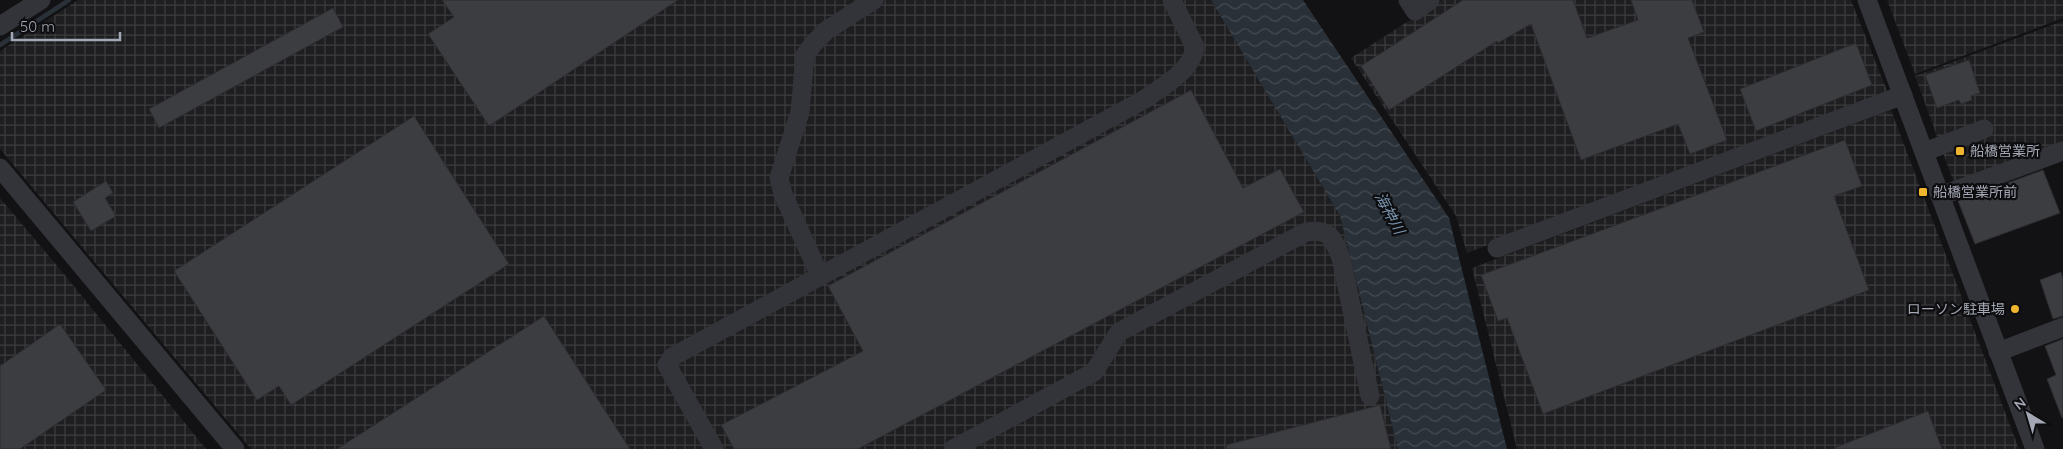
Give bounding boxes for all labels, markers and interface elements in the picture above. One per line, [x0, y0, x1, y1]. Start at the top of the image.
scale bar [12, 10, 120, 42]
text: 50 m [20, 17, 55, 36]
place label: 船橋営業所 [1970, 142, 2040, 160]
marker: 船橋営業所 [1954, 145, 1966, 157]
place label: 船橋営業所前 [1933, 183, 2017, 201]
marker: 船橋営業所前 [1917, 186, 1929, 198]
water label: 海神川 [1371, 189, 1410, 239]
place label: ローソン駐車場 [1907, 300, 2005, 318]
marker: ローソン駐車場 [2009, 303, 2021, 315]
north arrow [2003, 389, 2053, 439]
text: N [2010, 393, 2030, 414]

